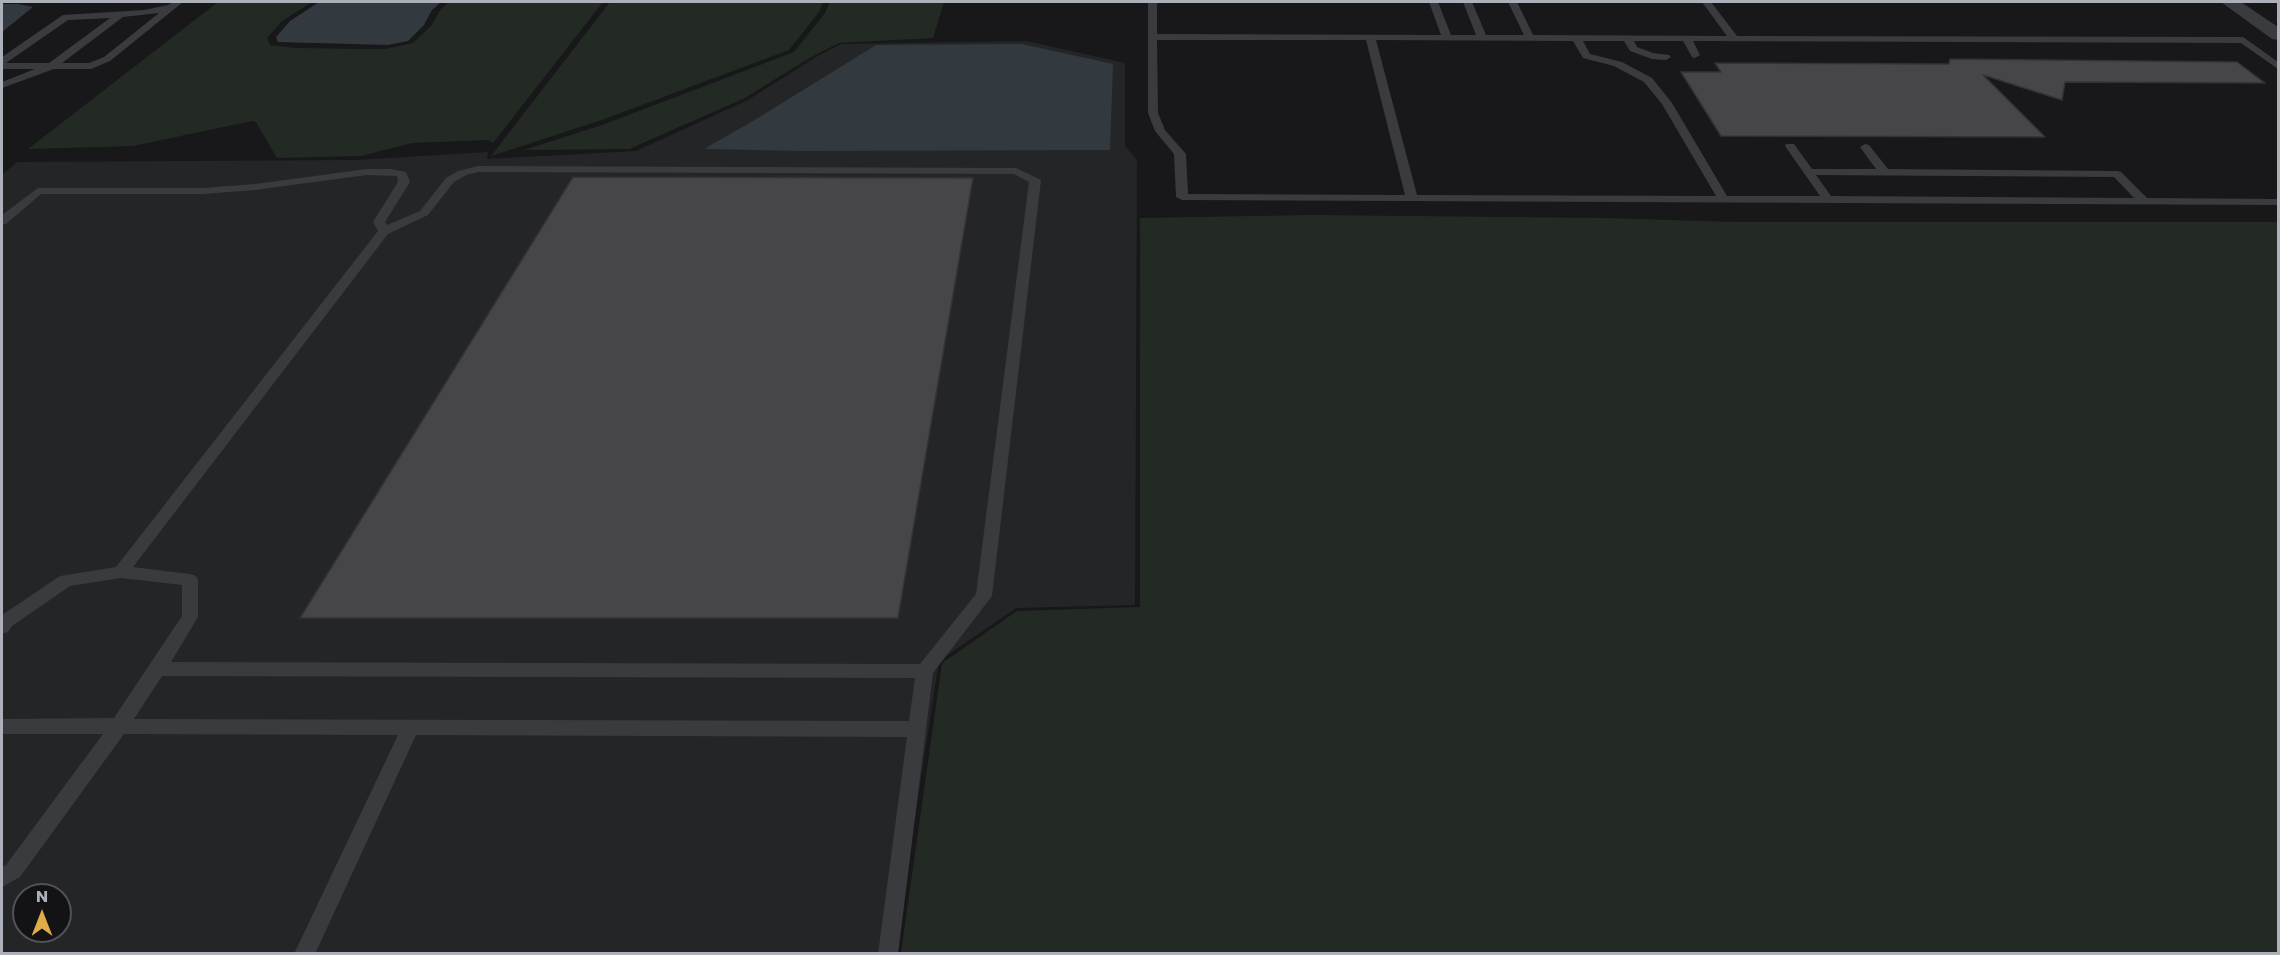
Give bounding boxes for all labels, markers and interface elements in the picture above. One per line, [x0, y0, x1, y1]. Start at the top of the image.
north arrow [12, 883, 72, 943]
text: N [36, 885, 48, 908]

